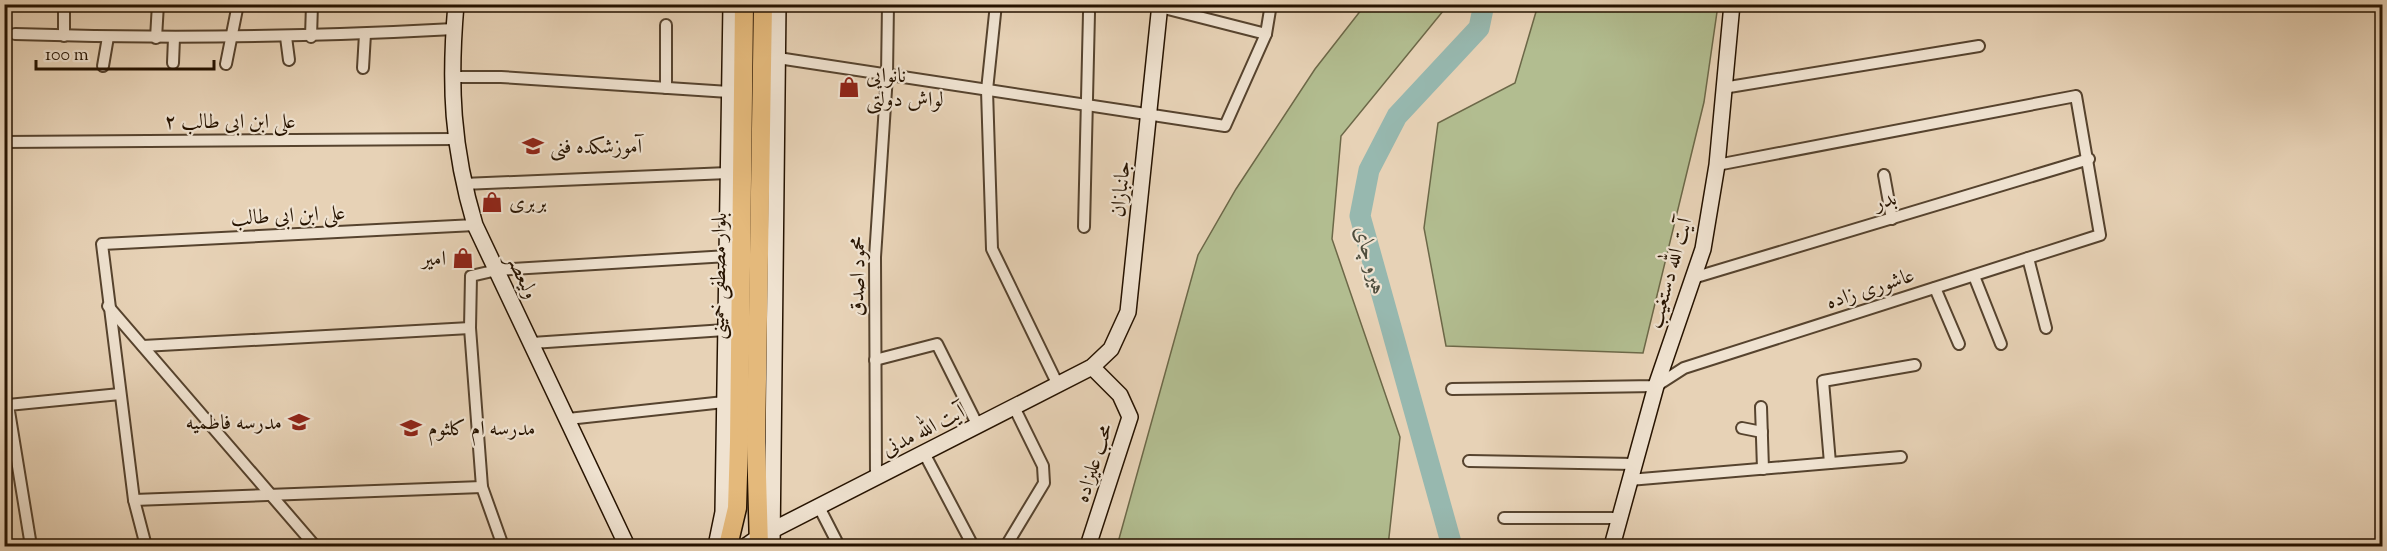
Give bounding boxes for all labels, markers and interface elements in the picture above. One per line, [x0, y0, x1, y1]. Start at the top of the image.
scale bar [36, 33, 214, 71]
text: 100 m [45, 43, 89, 69]
place label: نانوایی لواش دولتی [866, 62, 944, 116]
shop icon: نانوایی لواش دولتی [837, 75, 861, 99]
street label: علی ابن ابی طالب ۲ [164, 108, 296, 138]
place label: آموزشکده فنی [550, 133, 645, 163]
school or university icon: آموزشکده فنی [521, 134, 545, 158]
street label: جانبازان [1104, 160, 1140, 219]
street label: بدر [1869, 184, 1901, 220]
place label: بربری [509, 189, 547, 219]
shop icon: بربری [480, 190, 504, 214]
street label: علی ابن ابی طالب [230, 199, 346, 235]
street label: آیت الله دستغیب [1637, 211, 1702, 332]
street label: بلوار مصطفی خمینی [704, 212, 736, 340]
water label: هیرو چای [1344, 222, 1394, 299]
street label: محمود اصدق [843, 236, 875, 316]
place label: امیر [420, 245, 446, 275]
shop icon: امیر [451, 246, 475, 270]
street label: ولیعصر [496, 247, 545, 305]
street label: عاشوری زاده [1823, 262, 1919, 318]
street label: آیت‌ الله مدنی [875, 393, 973, 465]
place label: مدرسه فاطمیه [185, 409, 282, 439]
school or university icon: مدرسه فاطمیه [287, 410, 311, 434]
place label: مدرسه ام کلثوم [428, 415, 536, 446]
school or university icon: مدرسه ام کلثوم [399, 416, 423, 440]
street label: محب علیزاده [1068, 420, 1122, 507]

